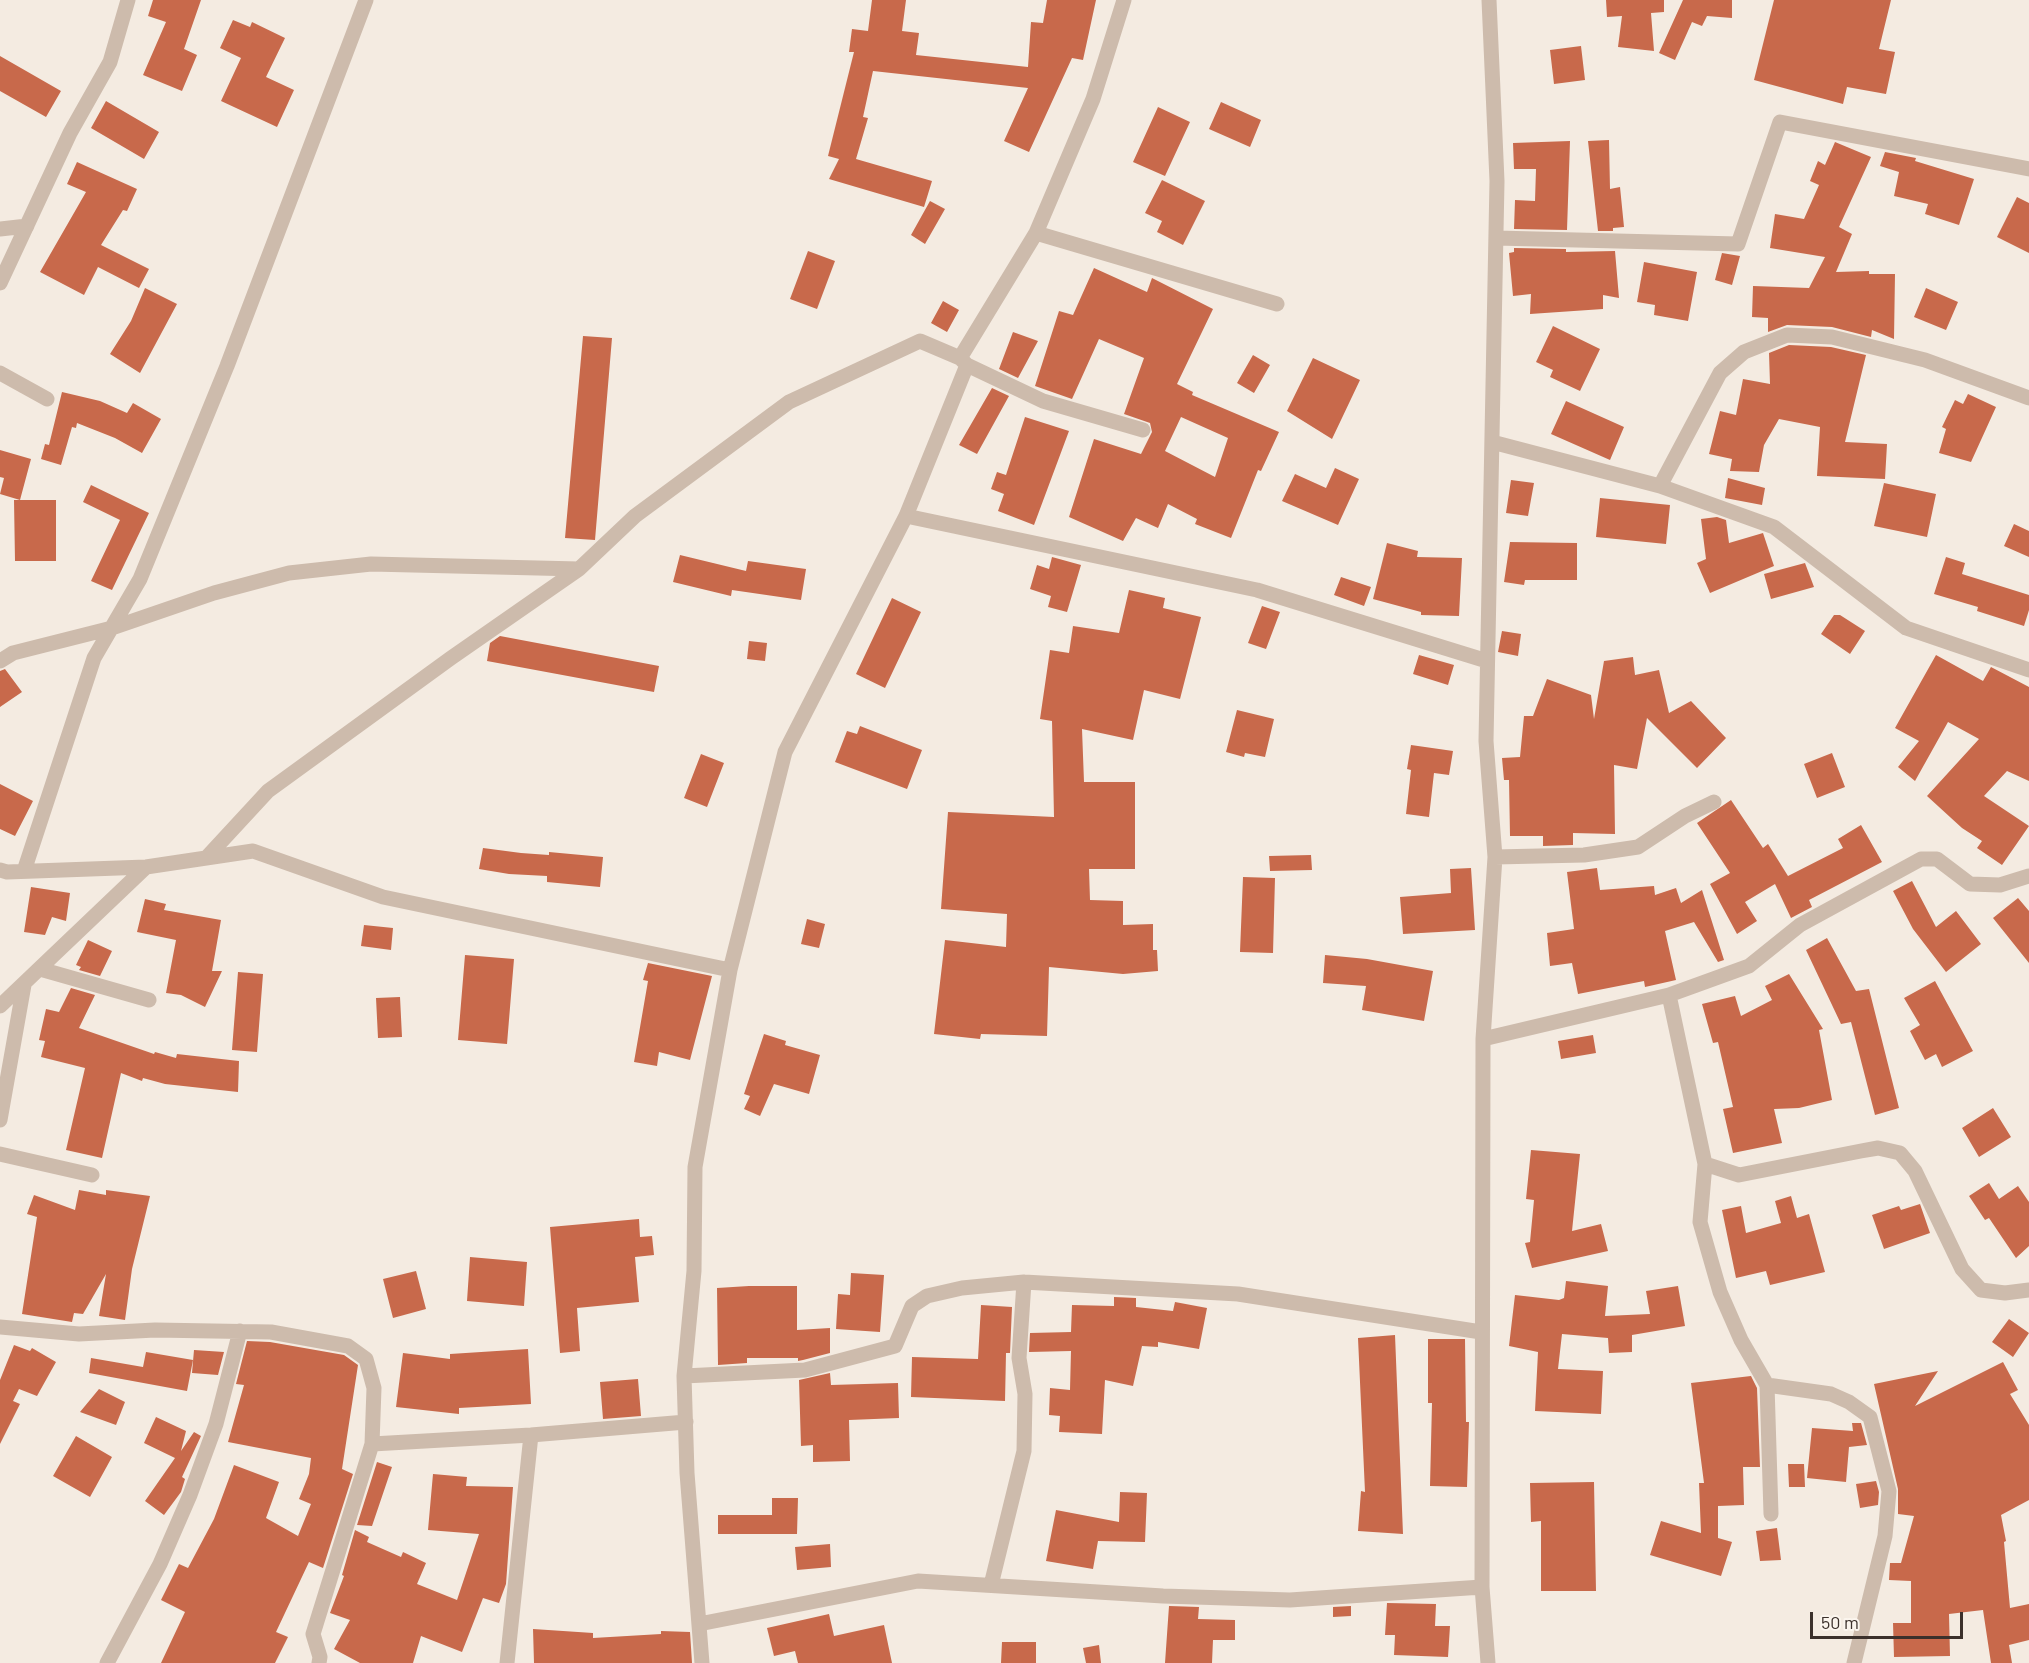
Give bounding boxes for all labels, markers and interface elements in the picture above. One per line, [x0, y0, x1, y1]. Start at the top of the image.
scale bar [1813, 1600, 1966, 1638]
text: 50 m [1821, 1611, 1859, 1633]

